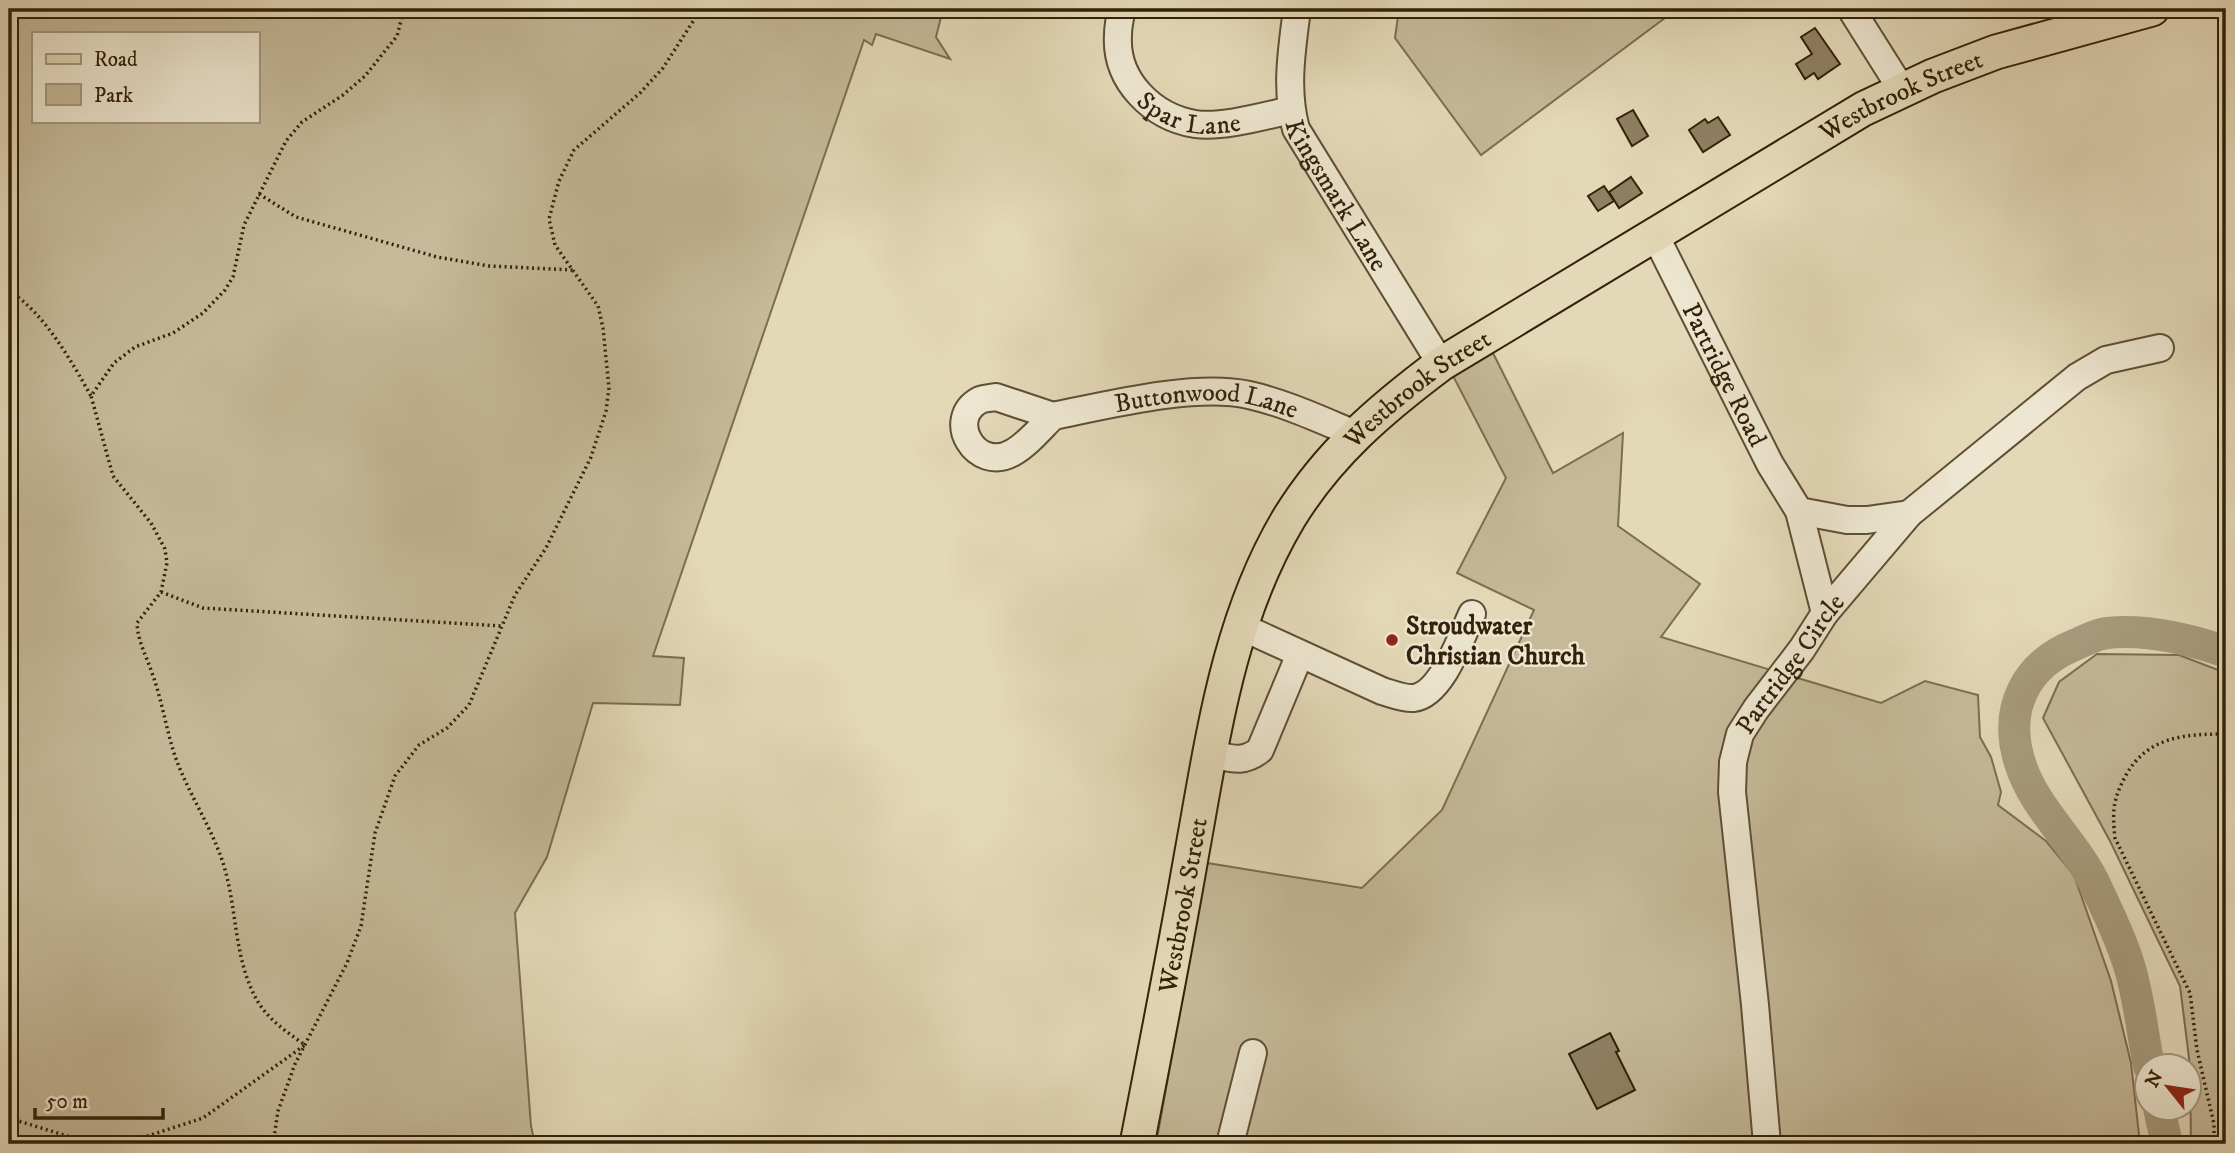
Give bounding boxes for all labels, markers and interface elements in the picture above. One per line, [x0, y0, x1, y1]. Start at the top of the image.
legend [32, 32, 259, 122]
street label: Westbrook Street [1813, 44, 1987, 150]
text: Road [94, 47, 138, 73]
text: Park [94, 83, 134, 109]
street label: Spar Lane [1129, 85, 1243, 143]
street label: Kingsmark Lane [1276, 116, 1395, 278]
street label: Partridge Road [1674, 298, 1774, 452]
street label: Westbrook Street [1336, 323, 1497, 457]
street label: Buttonwood Lane [1112, 376, 1303, 427]
street label: Partridge Circle [1729, 587, 1852, 741]
place label: Stroudwater Christian Church [1406, 610, 1585, 673]
marker: Stroudwater Christian Church [1384, 632, 1400, 648]
street label: Westbrook Street [1151, 815, 1216, 997]
north arrow [2134, 1052, 2204, 1122]
text: N [2141, 1066, 2169, 1092]
scale bar [35, 1076, 163, 1120]
text: 50 m [46, 1089, 88, 1115]

